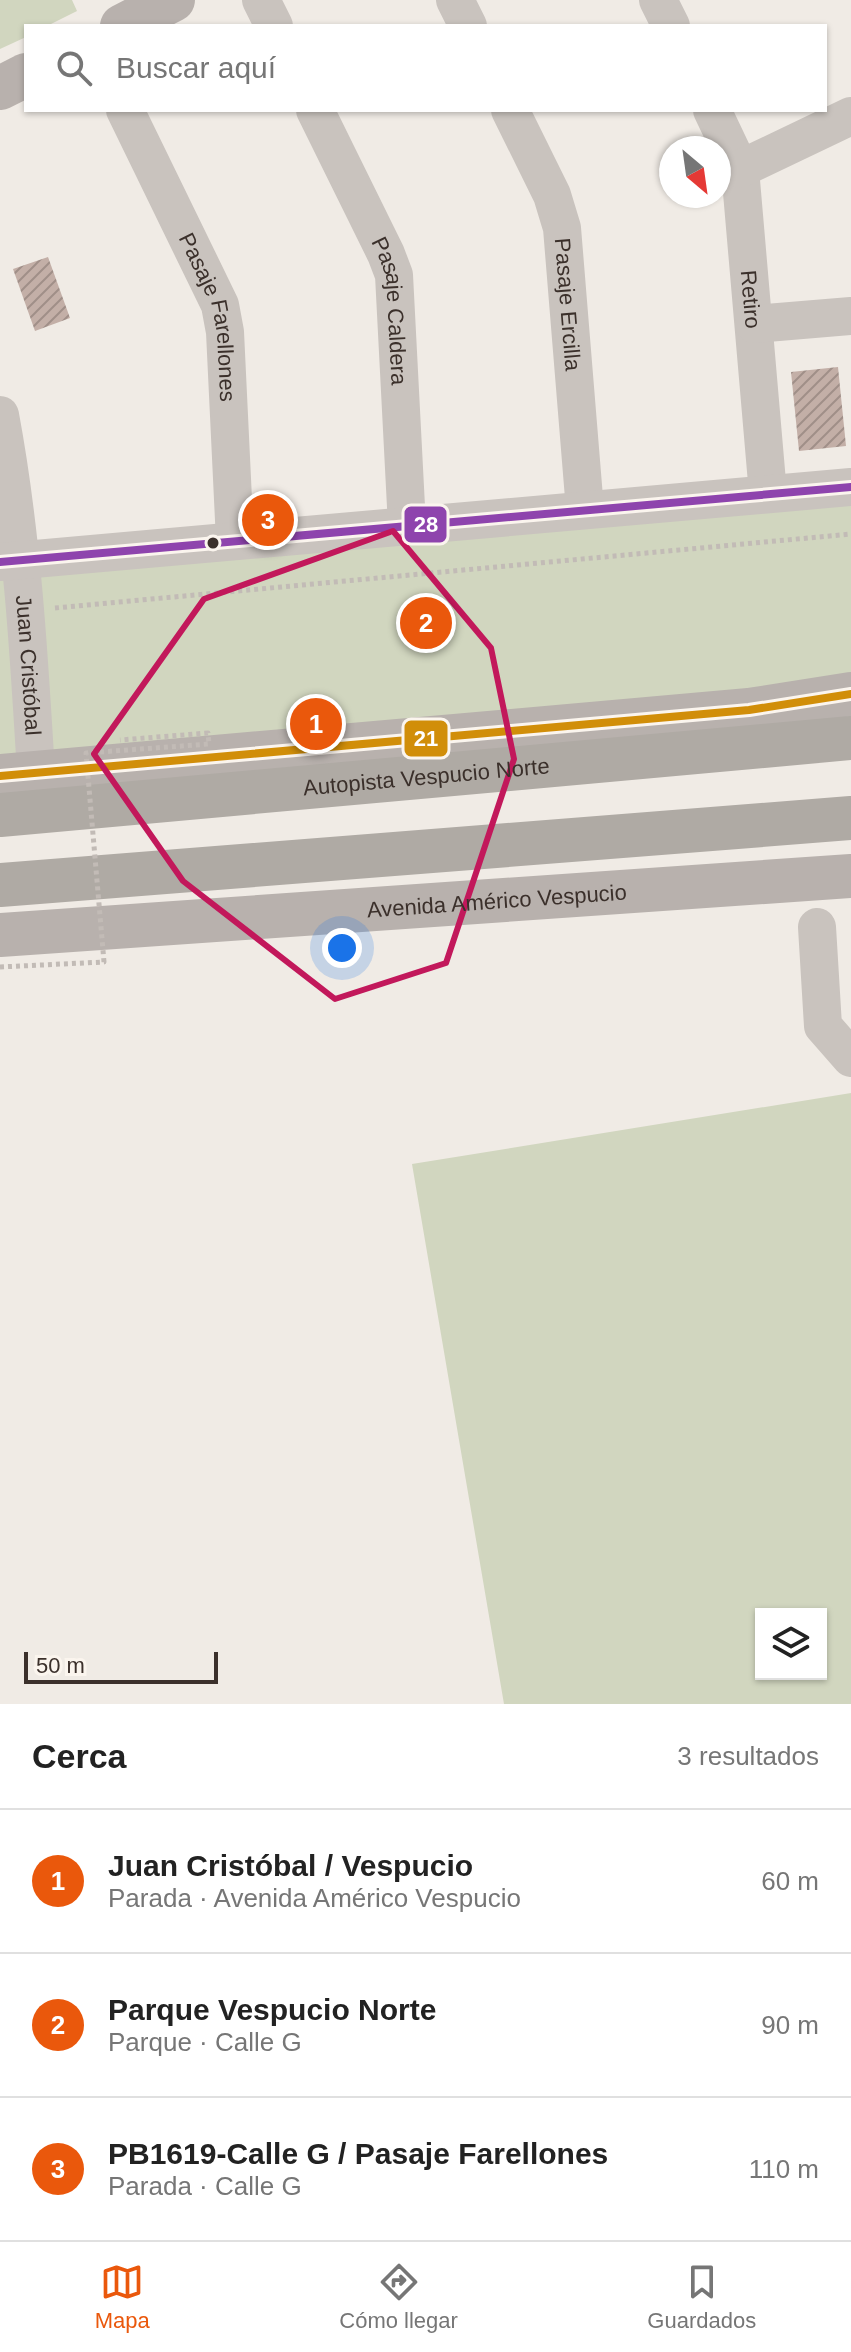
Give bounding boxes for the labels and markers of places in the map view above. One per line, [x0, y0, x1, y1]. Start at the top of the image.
pin: 3 [242, 490, 294, 550]
unlabelled marker [205, 535, 221, 551]
pin: 2 [400, 593, 452, 653]
pin: 1 [290, 694, 342, 754]

